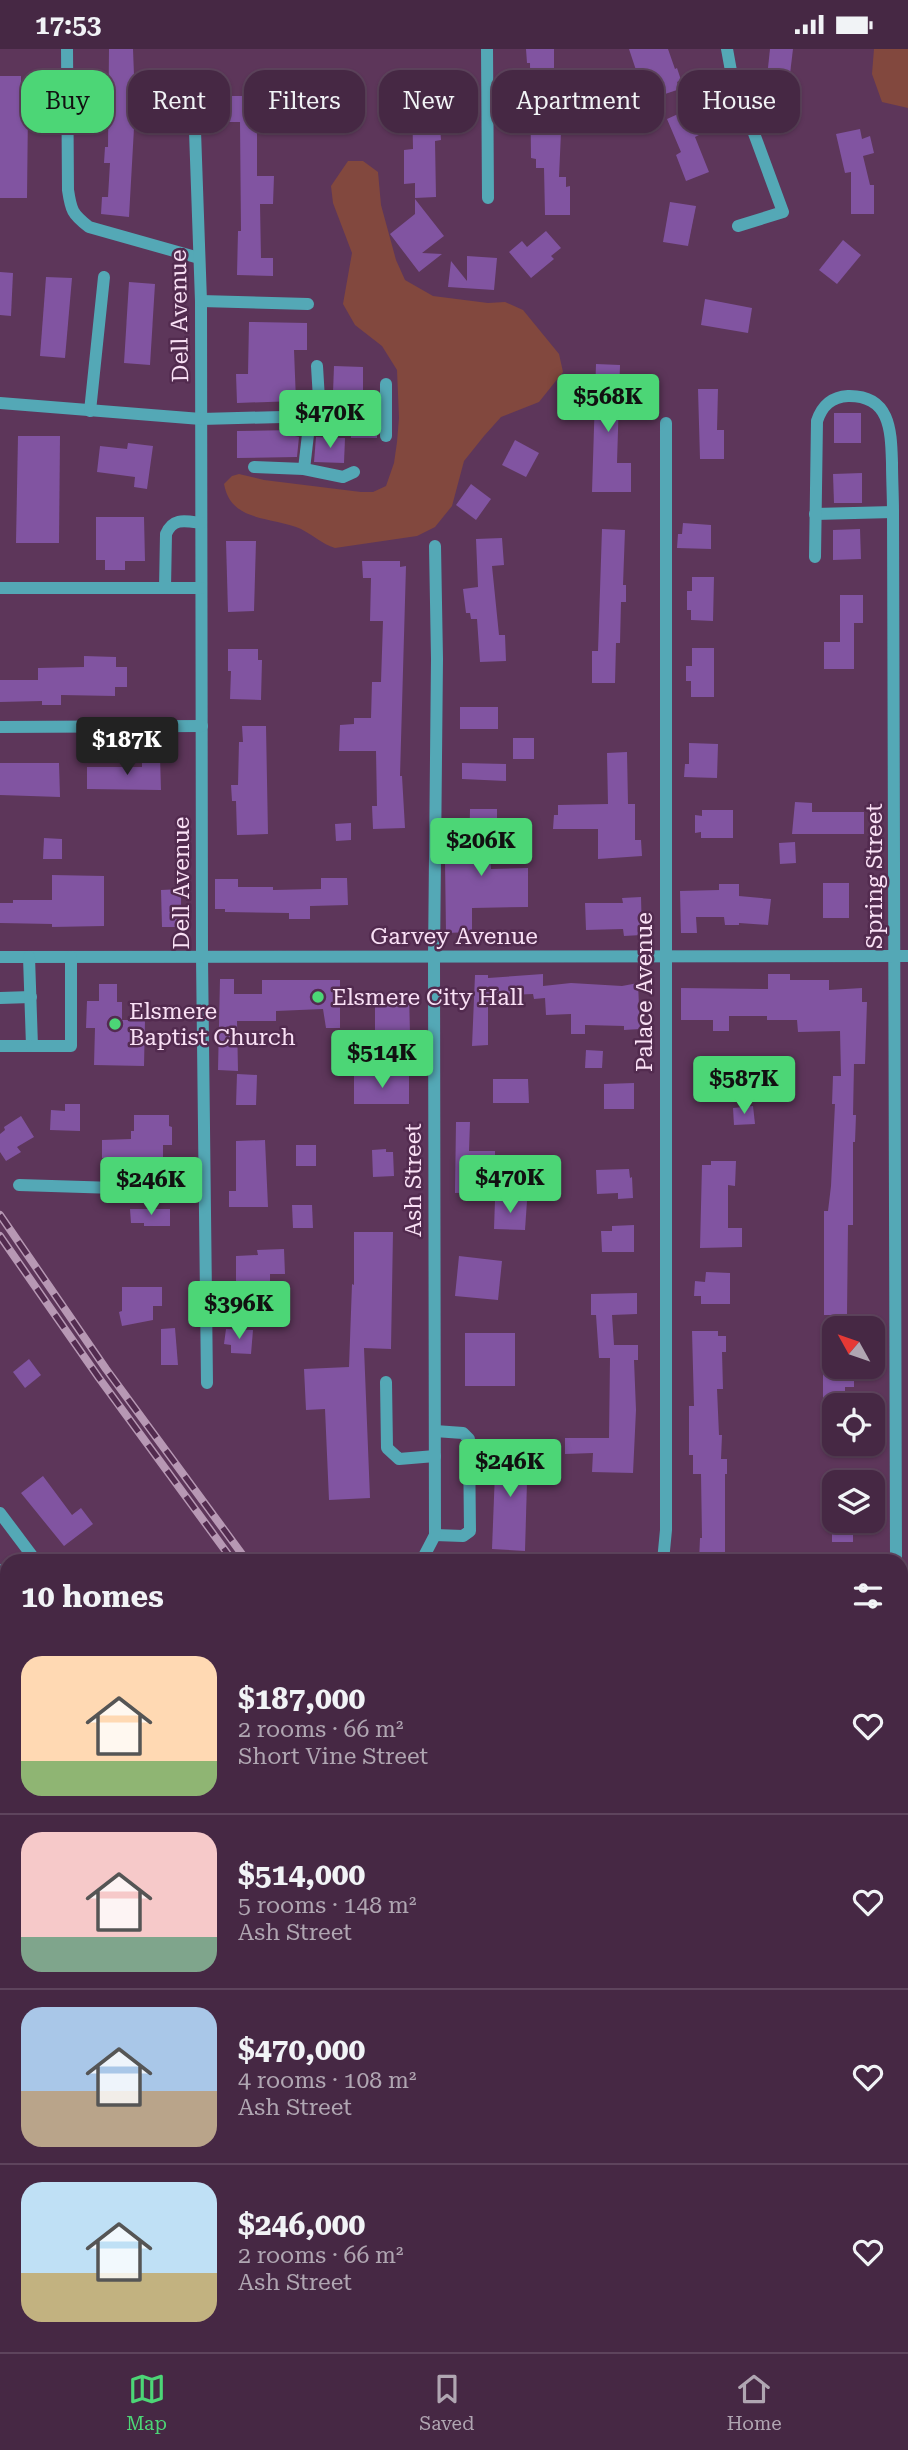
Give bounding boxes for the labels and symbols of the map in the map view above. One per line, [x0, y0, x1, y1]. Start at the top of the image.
street label: Dell Avenue [165, 249, 194, 383]
pin: $568K [559, 375, 657, 434]
pin: $470K [281, 391, 379, 450]
pin: $187K [78, 717, 176, 777]
street label: Spring Street [861, 803, 888, 949]
street label: Dell Avenue [168, 817, 195, 949]
pin: $206K [432, 819, 530, 878]
street label: Palace Avenue [631, 912, 658, 1072]
street label: Garvey Avenue [370, 923, 538, 950]
place label: Elsmere City Hall [332, 984, 524, 1011]
marker: Elsmere City Hall [310, 989, 326, 1005]
place label: Elsmere Baptist Church [129, 998, 296, 1051]
marker: Elsmere Baptist Church [107, 1016, 123, 1032]
pin: $514K [333, 1031, 431, 1090]
pin: $587K [695, 1056, 793, 1116]
street label: Ash Street [400, 1123, 427, 1237]
pin: $470K [461, 1155, 559, 1215]
pin: $246K [102, 1157, 200, 1217]
pin: $396K [190, 1281, 288, 1341]
north arrow [822, 1316, 886, 1379]
pin: $246K [461, 1439, 559, 1499]

